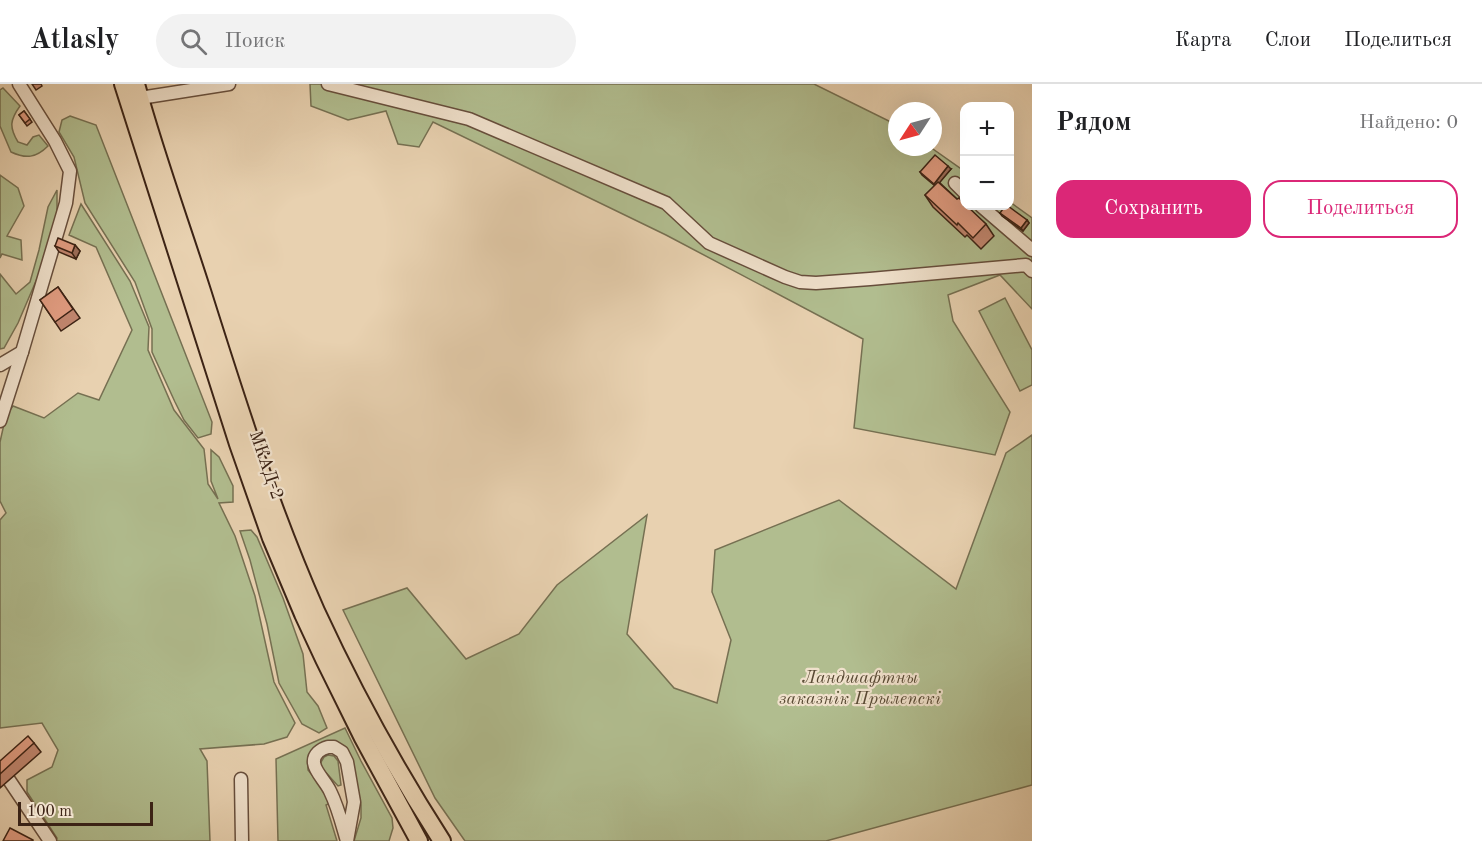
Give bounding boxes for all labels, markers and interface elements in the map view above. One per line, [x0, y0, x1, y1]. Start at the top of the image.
search box [156, 14, 576, 68]
icon: search [177, 25, 210, 58]
text: Atlasly [30, 27, 120, 55]
text: Поиск [225, 30, 285, 52]
text: Карта [1175, 30, 1232, 51]
text: Слои [1265, 30, 1311, 51]
text: Поделиться [1344, 30, 1452, 51]
north arrow [888, 102, 942, 156]
map controls [960, 102, 1014, 210]
button: + [960, 102, 1014, 156]
text: Рядом [1056, 110, 1131, 136]
text: Найдено: 0 [1359, 113, 1458, 133]
button: − [960, 156, 1014, 210]
button: Сохранить [1056, 180, 1251, 238]
button: Поделиться [1263, 180, 1458, 238]
street label: МКАД-2 [246, 428, 286, 502]
park label: Ландшафтны заказнік Прылепскі [779, 669, 941, 708]
scale bar [18, 799, 153, 826]
text: 100 m [27, 804, 72, 820]

